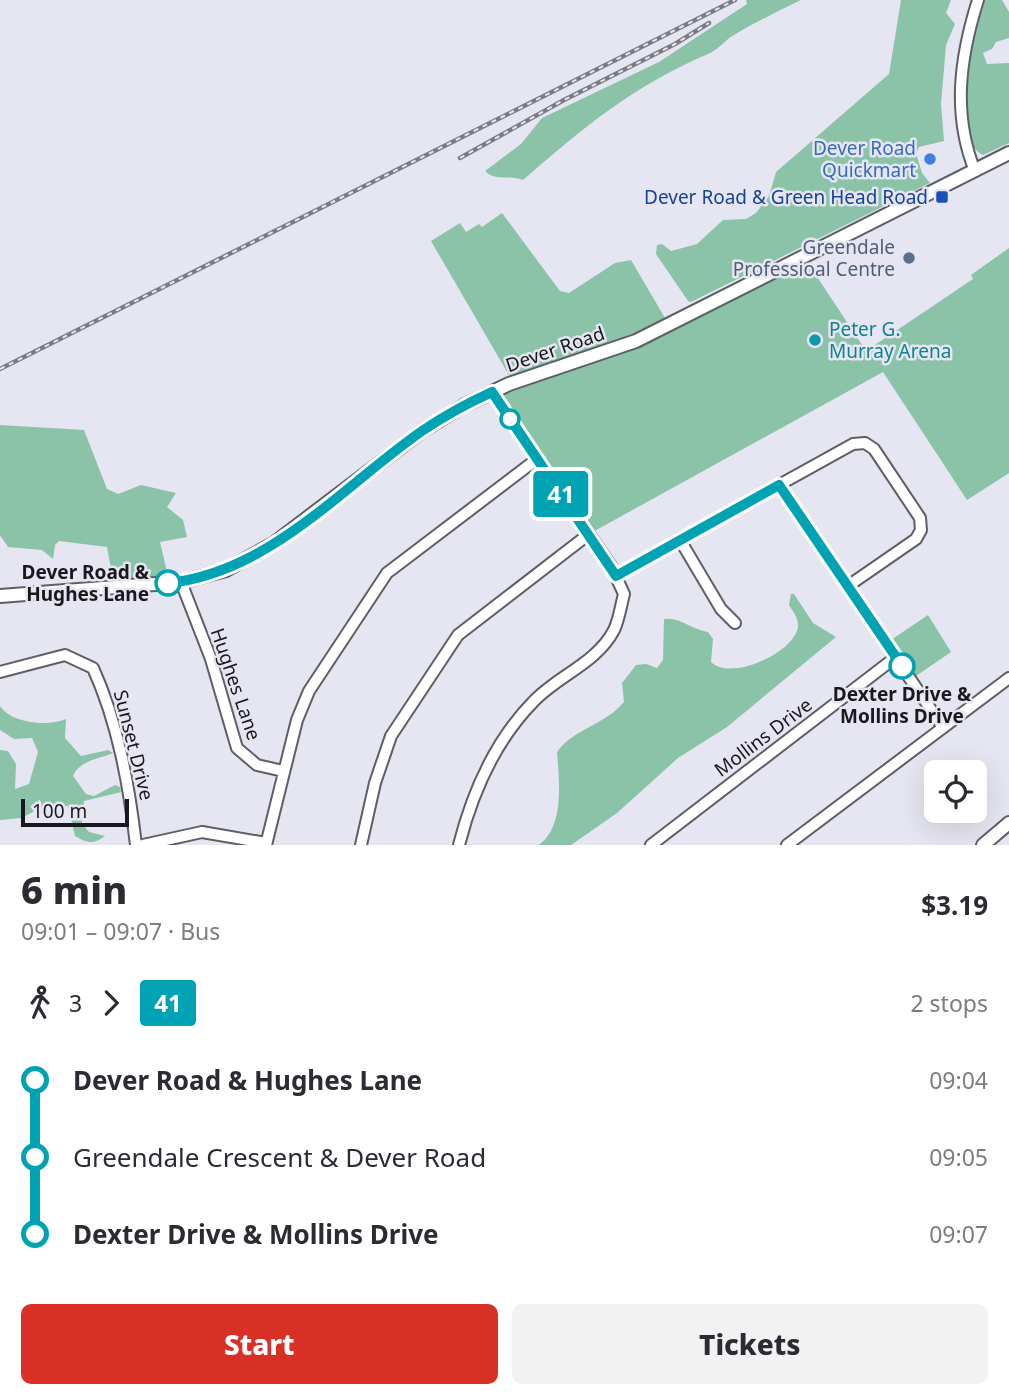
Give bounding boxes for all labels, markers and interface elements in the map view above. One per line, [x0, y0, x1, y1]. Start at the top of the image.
place label: Dever Road Quickmart [813, 135, 916, 183]
marker: Dever Road Quickmart [922, 151, 938, 167]
place label: Dever Road & Green Head Road [644, 184, 928, 210]
marker: Dever Road & Green Head Road [934, 189, 950, 205]
place label: Greendale Professioal Centre [733, 234, 895, 282]
marker: Greendale Professioal Centre [901, 250, 917, 266]
place label: Peter G. Murray Arena [829, 316, 951, 364]
street label: Dever Road [502, 320, 608, 378]
marker: Peter G. Murray Arena [807, 332, 823, 348]
unlabelled marker [500, 409, 520, 429]
line badge: 41 [530, 471, 592, 517]
text: 41 [547, 477, 575, 510]
place label: Dever Road & Hughes Lane [22, 559, 150, 607]
marker: Dever Road & Hughes Lane [155, 570, 181, 596]
street label: Hughes Lane [205, 624, 267, 744]
marker: Dexter Drive & Mollins Drive [889, 653, 915, 679]
place label: Dexter Drive & Mollins Drive [833, 681, 972, 729]
street label: Sunset Drive [108, 687, 160, 803]
street label: Mollins Drive [709, 692, 817, 782]
map controls [924, 760, 987, 823]
button: locate [924, 760, 987, 823]
scale bar [21, 796, 130, 828]
text: 100 m [32, 798, 87, 824]
text: 6 min [21, 863, 127, 915]
text: $3.19 [921, 887, 988, 923]
text: 09:01 – 09:07 · Bus [21, 915, 220, 947]
icon: walk [21, 984, 59, 1022]
icon: forward [92, 984, 130, 1022]
text: 41 [154, 986, 182, 1019]
text: 3 [69, 987, 82, 1019]
text: 2 stops [910, 987, 988, 1019]
text: Dever Road & Hughes Lane [73, 1062, 422, 1098]
text: 09:04 [929, 1064, 988, 1096]
text: Greendale Crescent & Dever Road [73, 1139, 486, 1175]
text: 09:05 [929, 1141, 988, 1173]
text: Dexter Drive & Mollins Drive [73, 1216, 439, 1252]
text: 09:07 [929, 1218, 988, 1250]
button: Start [21, 1304, 498, 1384]
button: Tickets [512, 1304, 988, 1384]

